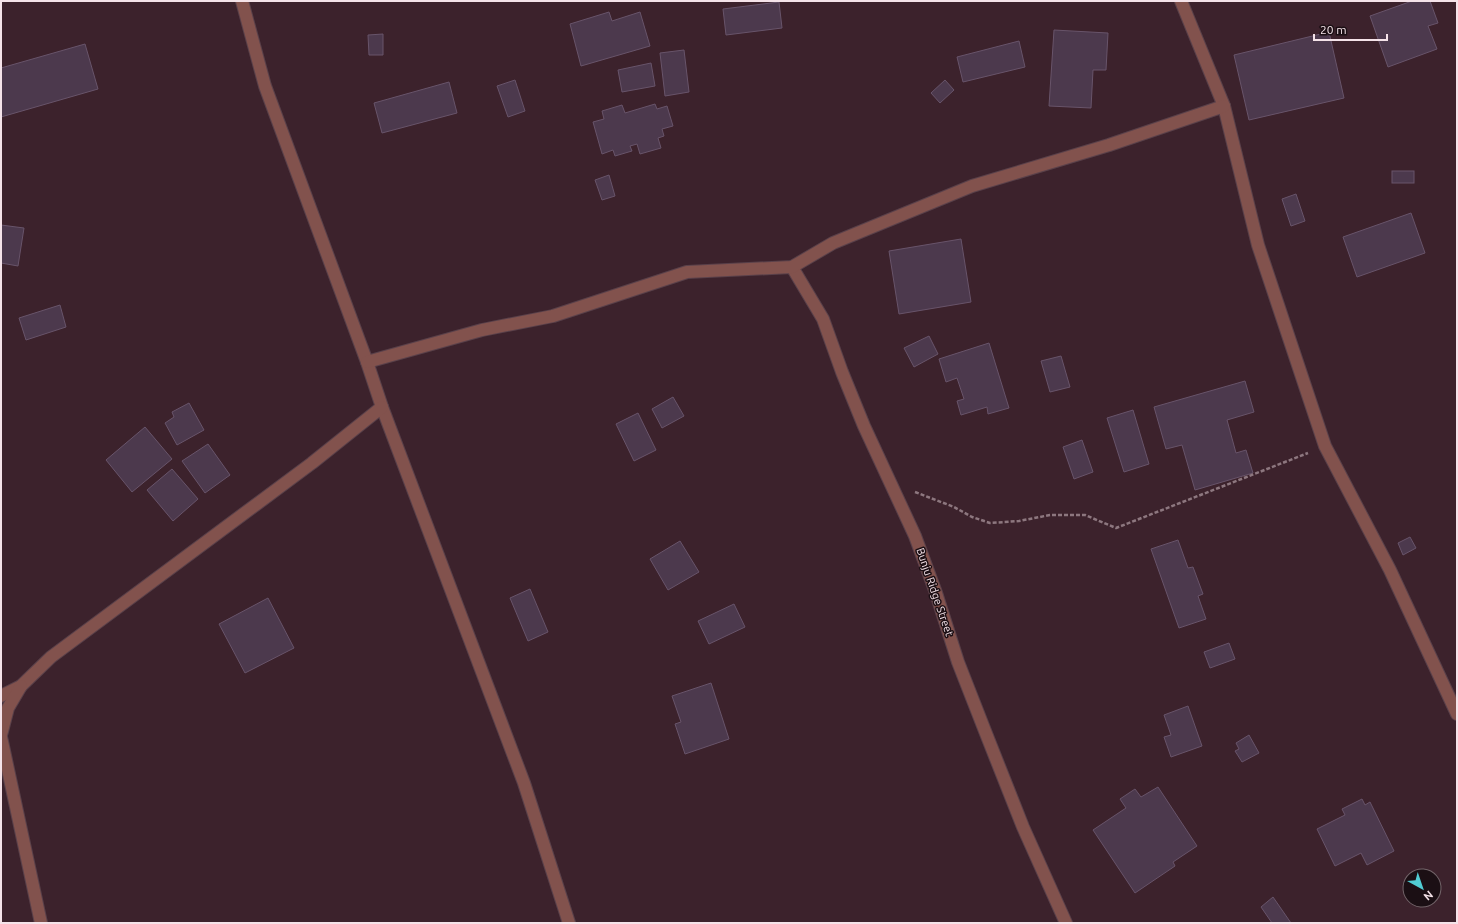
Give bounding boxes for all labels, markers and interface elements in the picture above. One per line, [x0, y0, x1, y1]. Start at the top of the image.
scale bar [1314, 16, 1387, 42]
text: 20 m [1320, 23, 1347, 36]
street label: Bunju Ridge Street [914, 546, 956, 638]
north arrow [1402, 868, 1442, 908]
text: N [1421, 888, 1435, 903]

